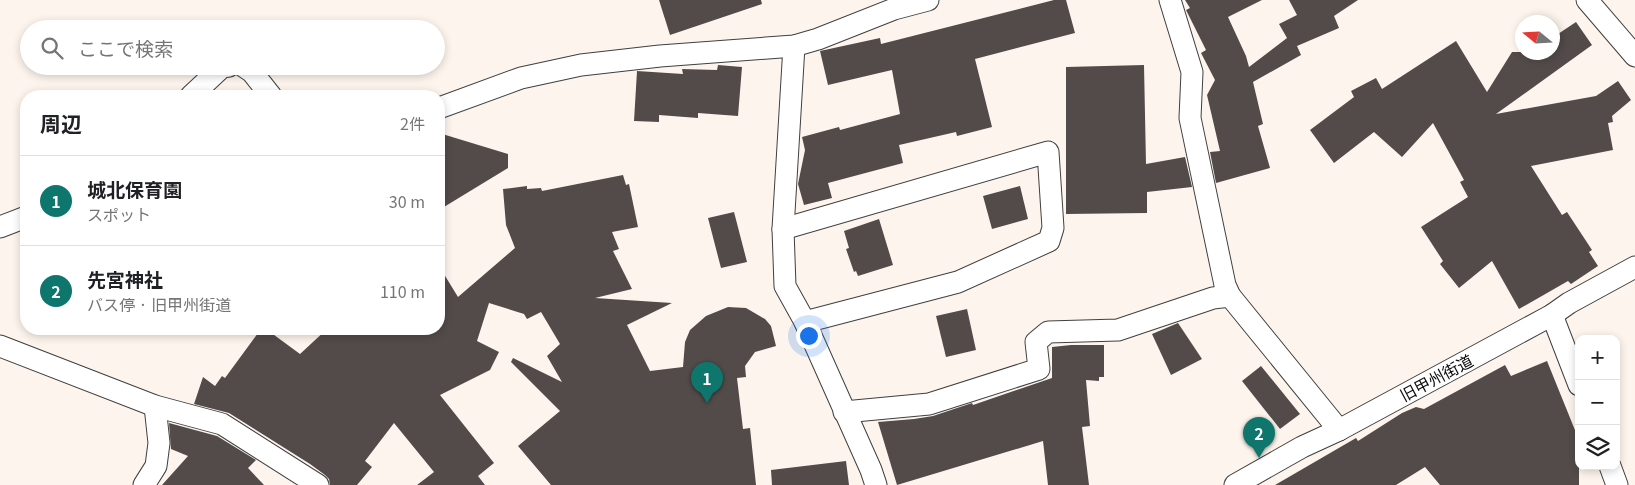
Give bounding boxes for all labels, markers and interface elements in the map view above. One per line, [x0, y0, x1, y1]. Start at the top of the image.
north arrow [1515, 15, 1560, 60]
search box [20, 20, 445, 75]
icon: search [38, 34, 66, 62]
text: ここで検索 [78, 34, 173, 61]
text: 周辺 [40, 108, 82, 138]
text: 2件 [400, 111, 425, 135]
text: 城北保育園 [87, 175, 182, 202]
text: 1 [51, 189, 61, 213]
text: 30 m [389, 189, 425, 213]
text: スポット [87, 202, 151, 226]
text: 先宮神社 [87, 265, 163, 292]
text: 2 [51, 279, 61, 303]
text: 110 m [380, 279, 425, 303]
text: バス停 · 旧甲州街道 [87, 292, 231, 316]
your location [796, 323, 822, 349]
map controls [1575, 335, 1620, 470]
button: + [1575, 335, 1620, 380]
street label: 旧甲州街道 [1395, 348, 1477, 406]
pin: 1 [691, 362, 723, 403]
button: − [1575, 380, 1620, 425]
pin: 2 [1243, 417, 1275, 458]
button: layers [1575, 425, 1620, 470]

